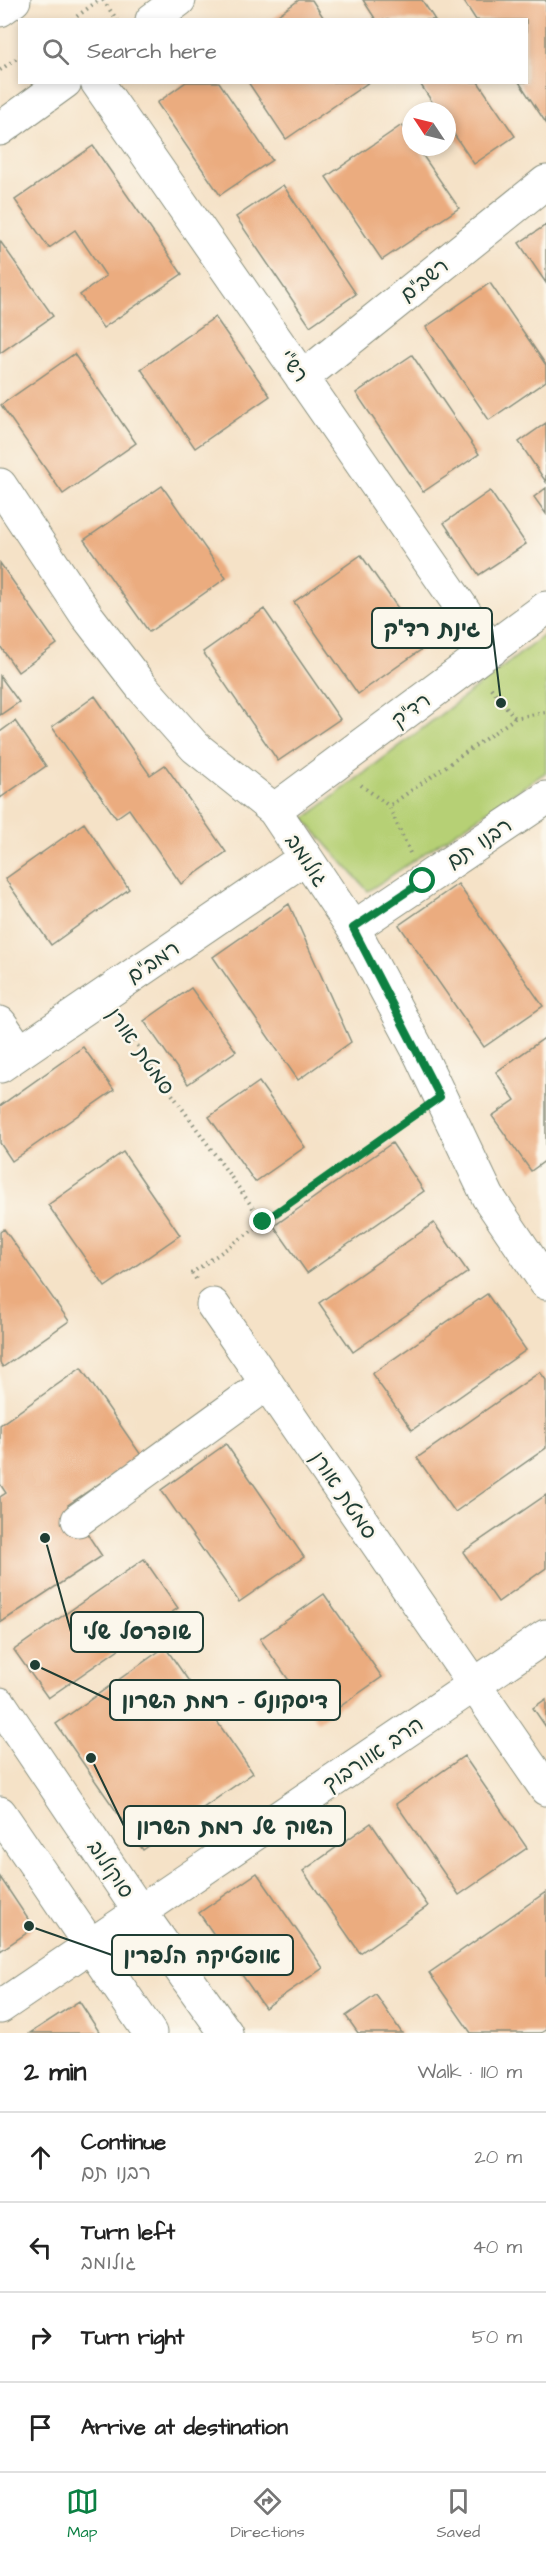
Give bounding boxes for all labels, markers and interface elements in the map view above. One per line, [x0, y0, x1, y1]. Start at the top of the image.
search box [18, 18, 528, 84]
icon: search [39, 35, 72, 68]
text: Search here [87, 36, 217, 67]
north arrow [402, 102, 456, 156]
street label: רשב"ם [394, 252, 455, 309]
street label: רש"י [272, 344, 315, 388]
callout: גינת רד"ק [372, 608, 492, 648]
text: גינת רד"ק [384, 614, 480, 645]
street label: רד"ק [386, 686, 437, 735]
street label: רבנו תם [441, 811, 518, 876]
street label: גולומב [278, 828, 335, 892]
route start [409, 867, 435, 893]
street label: רמב"ם [121, 934, 185, 991]
street label: סמטת אורן [100, 1002, 181, 1101]
route end [249, 1208, 275, 1234]
street label: סמטת אורן [303, 1445, 384, 1545]
callout: שופרסל שלי [71, 1612, 203, 1652]
text: שופרסל שלי [83, 1617, 191, 1648]
callout: דיסקונט - רמת השרון [110, 1680, 340, 1720]
text: דיסקונט - רמת השרון [122, 1686, 328, 1717]
street label: הרב אוורבוך [317, 1710, 429, 1799]
callout: השוק של רמת השרון [124, 1806, 345, 1846]
text: השוק של רמת השרון [136, 1812, 334, 1843]
street label: סוקולוב [81, 1835, 141, 1904]
callout: אופטיקה הלפרין [112, 1935, 293, 1975]
text: אופטיקה הלפרין [124, 1941, 280, 1972]
text: 2 min [24, 2054, 86, 2090]
text: Walk · 110 m [417, 2058, 522, 2086]
text: Continue [81, 2127, 166, 2158]
icon: ahead [24, 2141, 57, 2174]
text: 20 m [474, 2143, 522, 2171]
text: רבנו תם [81, 2159, 151, 2187]
text: Turn left [81, 2217, 175, 2248]
icon: left [24, 2231, 57, 2264]
text: 40 m [472, 2233, 522, 2261]
text: גולומב [81, 2249, 136, 2277]
icon: right [24, 2321, 57, 2354]
text: Turn right [81, 2322, 184, 2353]
text: 50 m [472, 2323, 522, 2351]
icon: arrive [24, 2411, 57, 2444]
text: Arrive at destination [81, 2412, 288, 2443]
tab: Map [66, 2485, 99, 2543]
tab: Directions [231, 2485, 305, 2543]
tab: Saved [437, 2485, 480, 2543]

